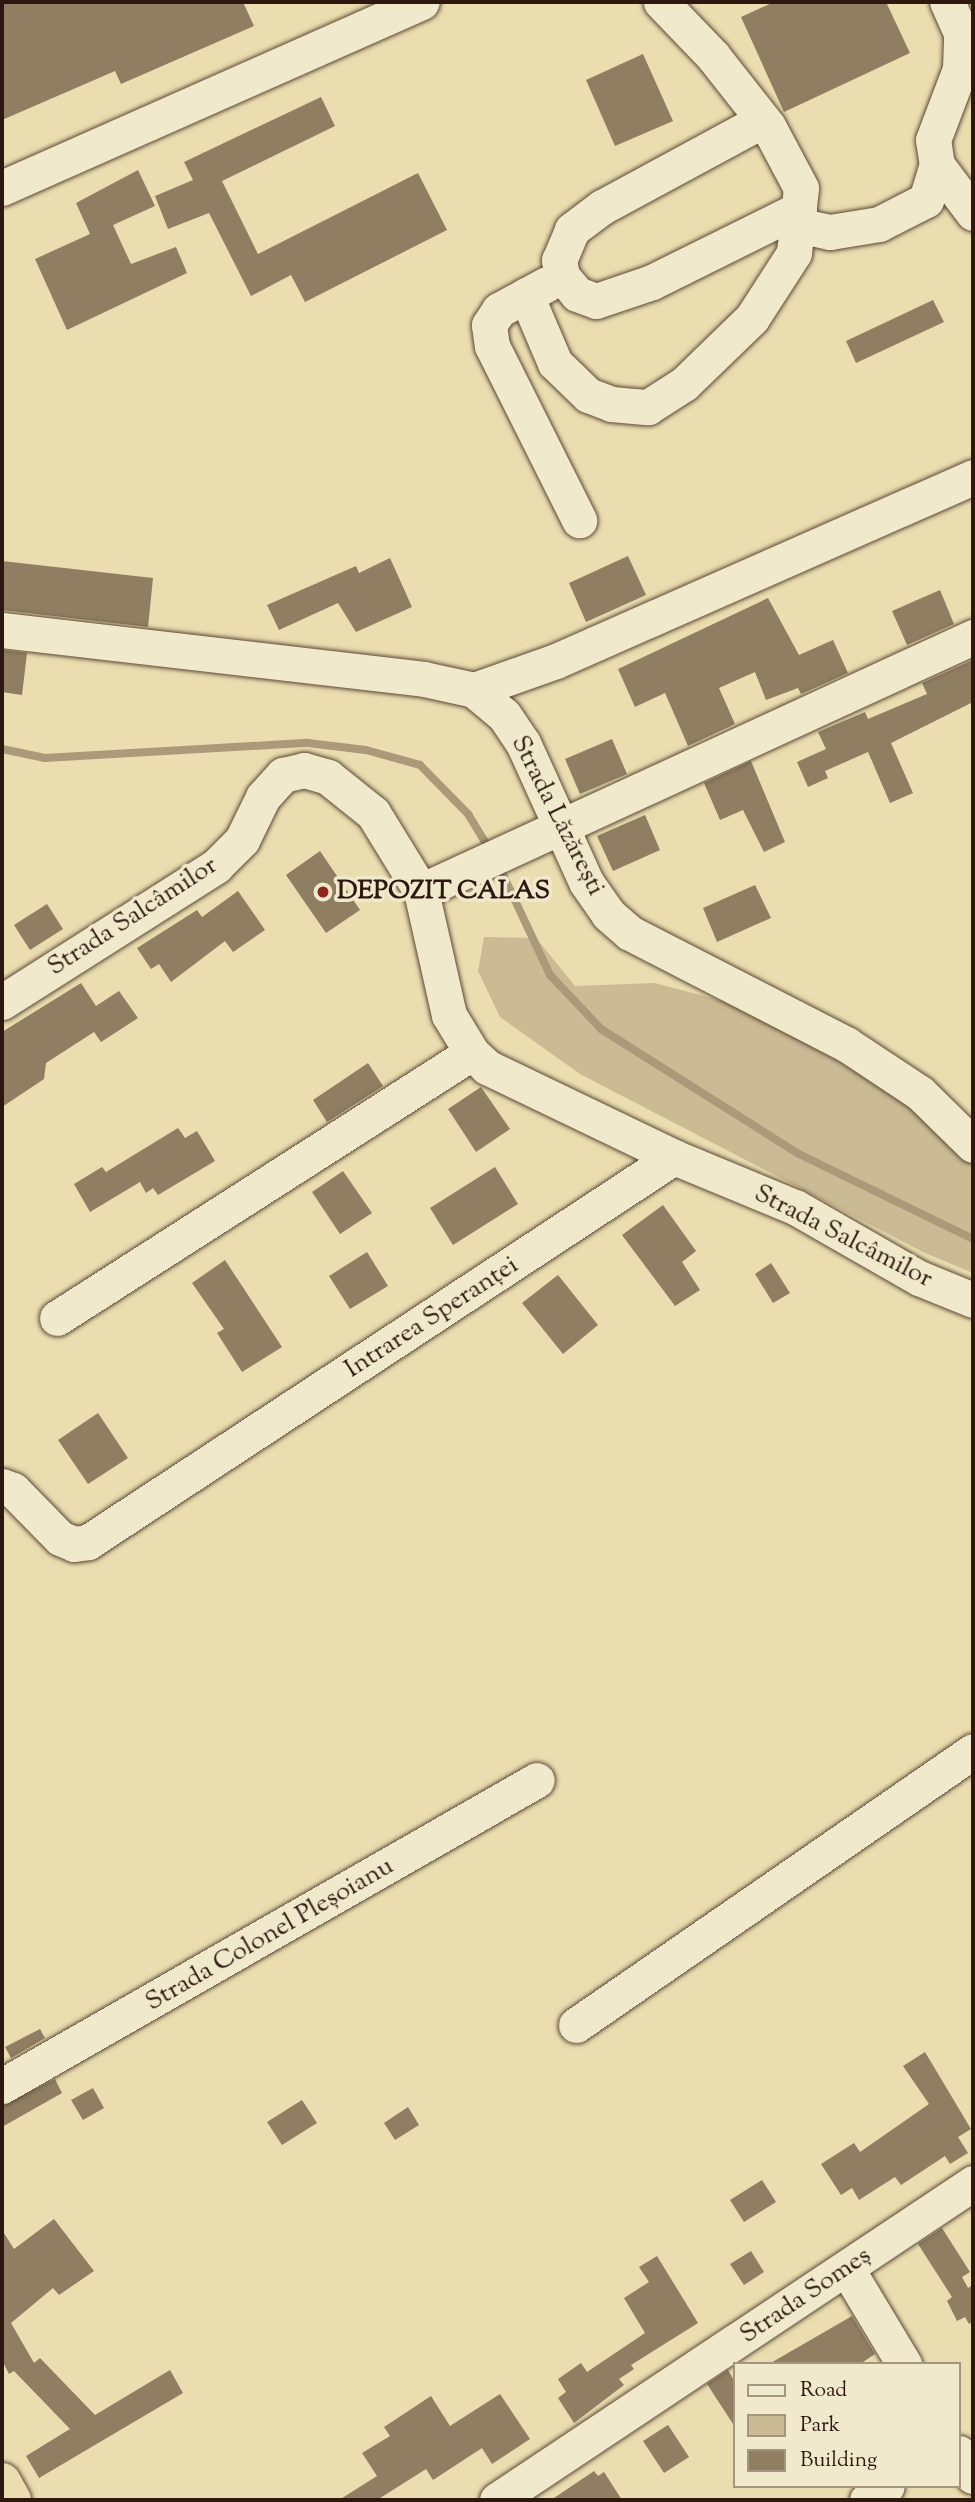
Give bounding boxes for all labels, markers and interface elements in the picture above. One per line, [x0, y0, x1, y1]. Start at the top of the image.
street label: Strada Lăzărești [503, 731, 611, 901]
street label: Strada Salcâmilor [42, 851, 224, 983]
place label: DEPOZIT CALAS [337, 876, 550, 908]
marker: DEPOZIT CALAS [315, 884, 331, 900]
street label: Strada Salcâmilor [749, 1179, 937, 1295]
street label: Intrarea Speranței [339, 1250, 525, 1386]
street label: Strada Colonel Pleșoianu [140, 1851, 400, 2019]
street label: Strada Someș [735, 2241, 877, 2351]
legend [734, 2362, 961, 2488]
text: Road [800, 2376, 847, 2406]
text: Park [800, 2411, 840, 2441]
text: Building [800, 2446, 877, 2476]

